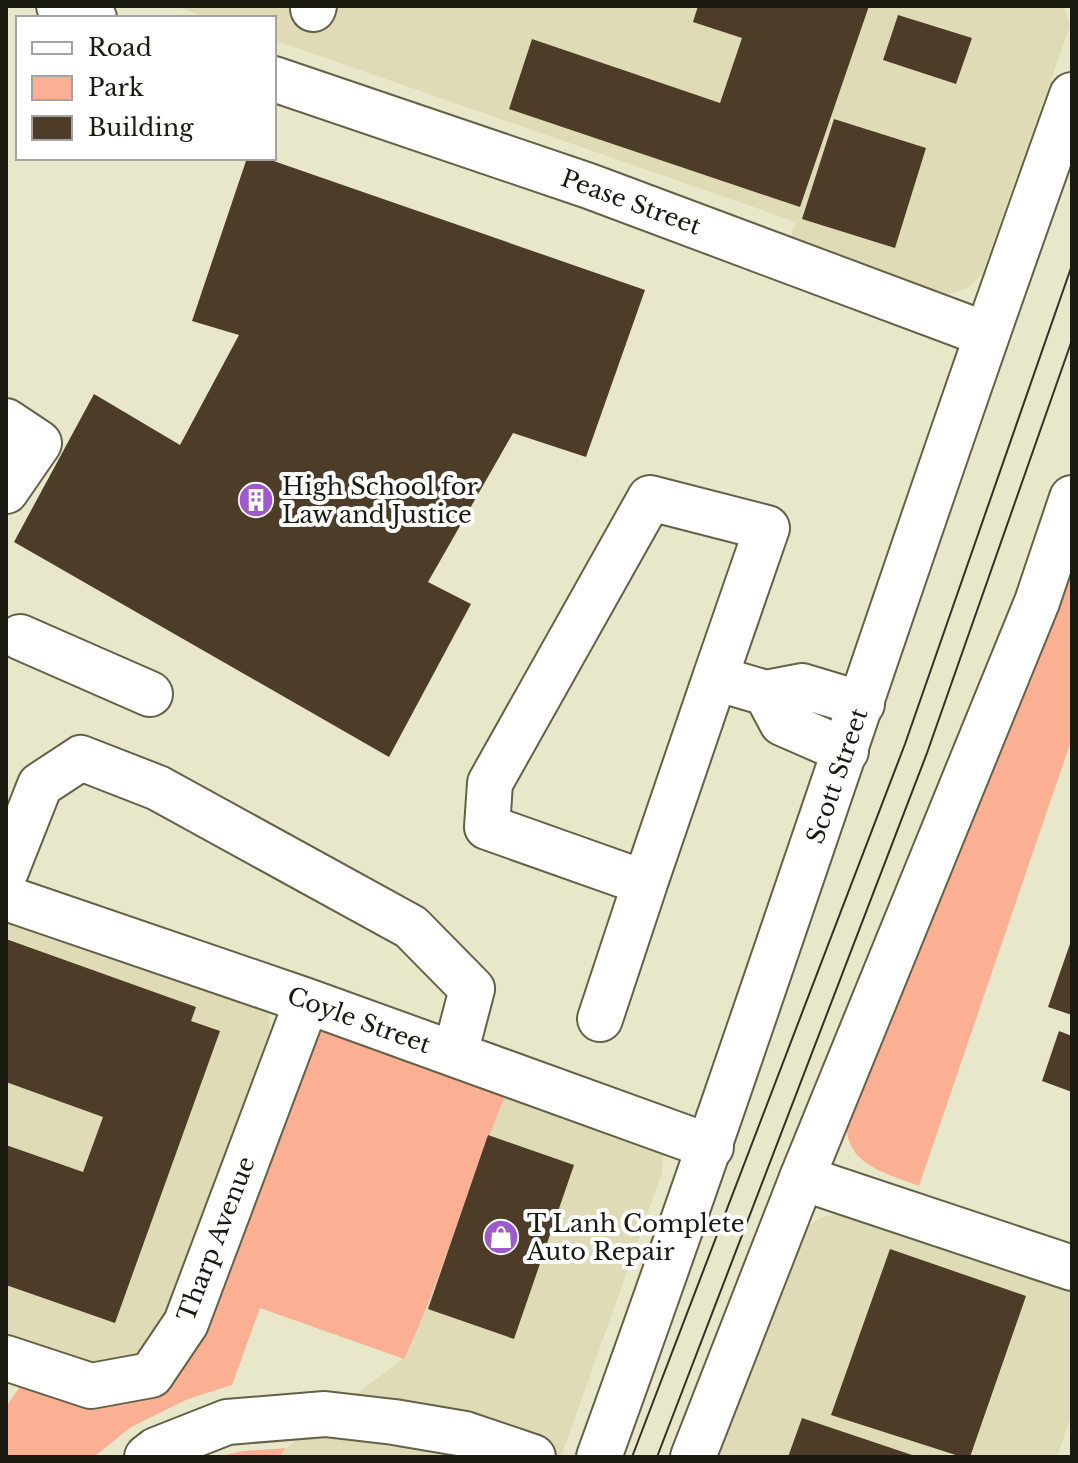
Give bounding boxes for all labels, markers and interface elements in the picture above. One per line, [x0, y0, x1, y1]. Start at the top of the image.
legend [16, 16, 276, 160]
text: Road [88, 33, 152, 62]
text: Park [88, 73, 144, 102]
text: Building [88, 113, 194, 142]
street label: Pease Street [557, 163, 705, 241]
place label: High School for Law and Justice [282, 472, 478, 529]
building icon: High School for Law and Justice [237, 481, 275, 519]
street label: Scott Street [800, 704, 874, 848]
street label: Coyle Street [283, 981, 435, 1059]
street label: Tharp Avenue [171, 1153, 261, 1325]
place label: T Lanh Complete Auto Repair [526, 1209, 745, 1266]
shop icon: T Lanh Complete Auto Repair [482, 1218, 520, 1256]

